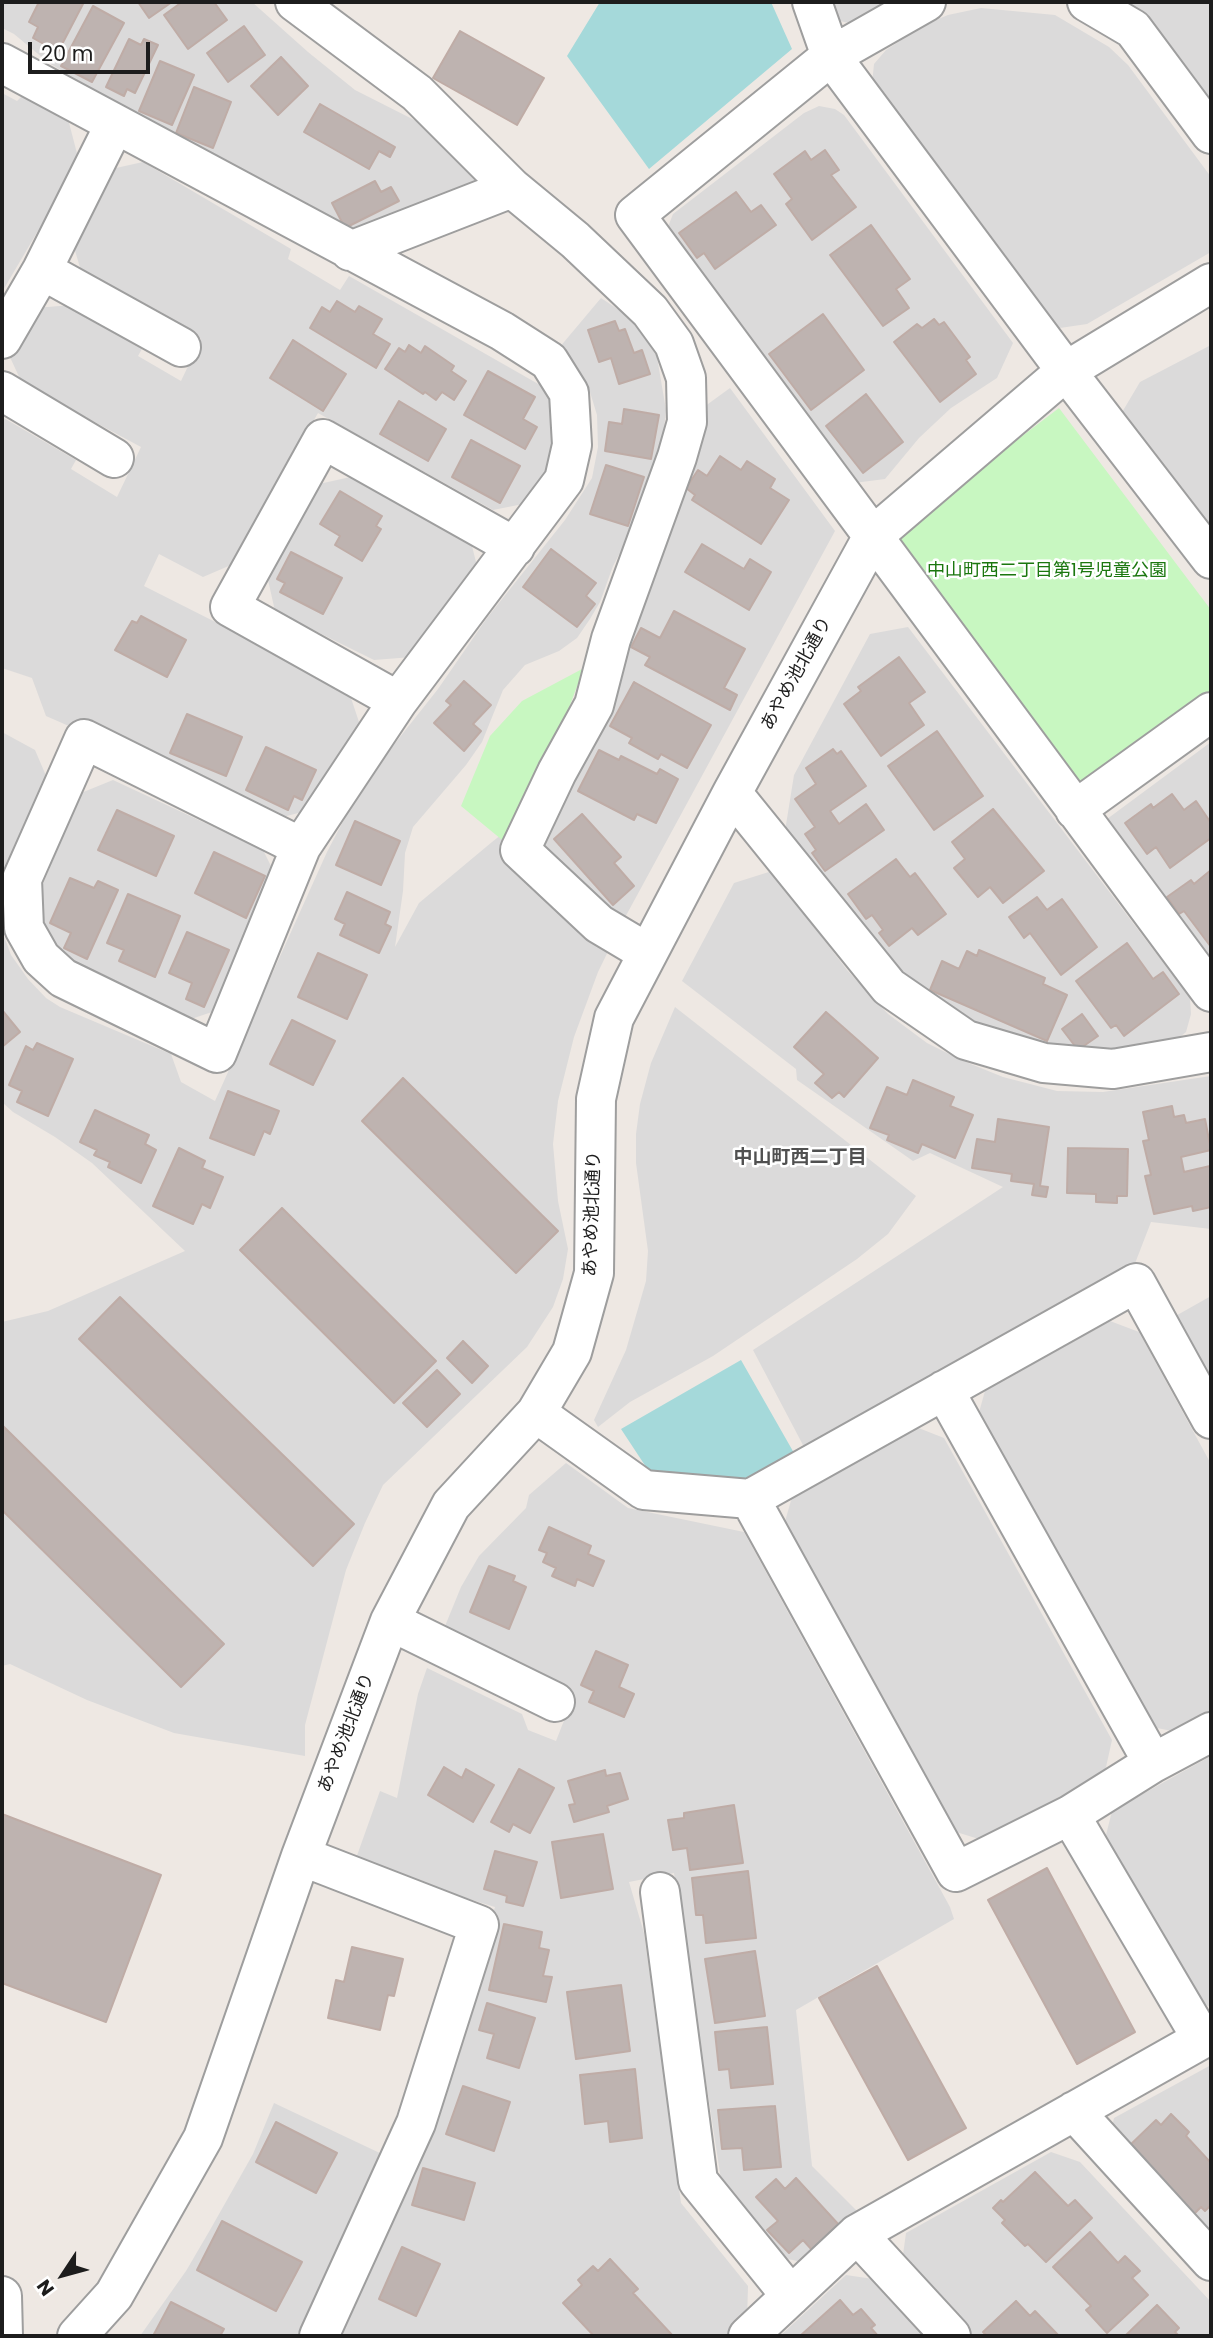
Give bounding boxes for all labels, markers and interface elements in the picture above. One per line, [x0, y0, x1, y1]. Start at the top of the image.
scale bar [32, 28, 154, 72]
text: 20 m [41, 39, 94, 68]
park label: 中山町西二丁目第1号児童公園 [927, 560, 1167, 582]
street label: あやめ池北通り [757, 614, 837, 734]
district label: 中山町西二丁目 [734, 1147, 866, 1169]
street label: あやめ池北通り [580, 1151, 606, 1277]
street label: あやめ池北通り [314, 1670, 380, 1796]
north arrow [28, 2240, 98, 2310]
text: N [30, 2274, 61, 2301]

